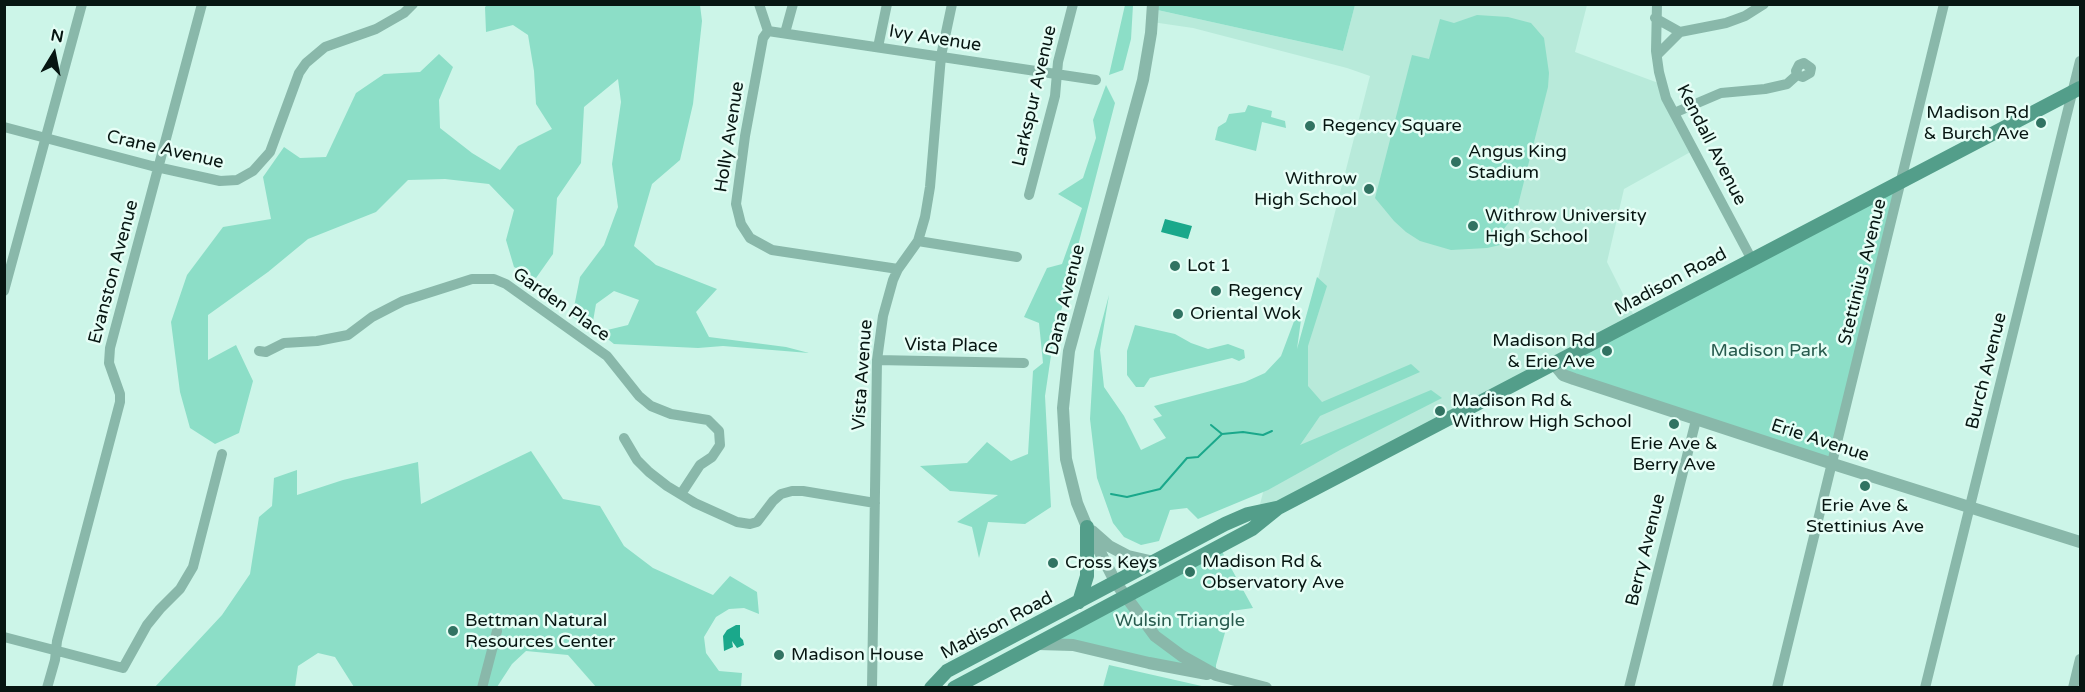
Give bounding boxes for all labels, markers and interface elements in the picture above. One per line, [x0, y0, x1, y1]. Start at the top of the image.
street label: Ivy Avenue [887, 21, 983, 57]
street label: Larkspur Avenue [1008, 23, 1062, 169]
north arrow [24, 24, 84, 84]
text: N [49, 25, 65, 47]
street label: Holly Avenue [711, 80, 749, 194]
street label: Kendall Avenue [1671, 81, 1751, 209]
place label: Madison Rd & Burch Ave [1924, 102, 2029, 144]
place label: Regency Square [1322, 115, 1462, 137]
marker: Madison Rd & Burch Ave [2034, 116, 2048, 130]
marker: Regency Square [1303, 119, 1317, 133]
street label: Crane Avenue [104, 126, 226, 174]
place label: Angus King Stadium [1468, 141, 1567, 184]
marker: Angus King Stadium [1449, 155, 1463, 169]
place label: Withrow High School [1254, 168, 1357, 210]
marker: Withrow High School [1362, 182, 1376, 196]
street label: Stettinius Avenue [1834, 197, 1892, 347]
street label: Evanston Avenue [84, 198, 144, 346]
place label: Withrow University High School [1485, 205, 1647, 248]
marker: Withrow University High School [1466, 219, 1480, 233]
street label: Dana Avenue [1042, 242, 1090, 358]
street label: Madison Road [1611, 243, 1731, 321]
place label: Lot 1 [1187, 255, 1231, 277]
marker: Lot 1 [1168, 259, 1182, 273]
street label: Garden Place [508, 264, 614, 346]
place label: Regency [1228, 280, 1303, 302]
marker: Regency [1209, 284, 1223, 298]
place label: Oriental Wok [1190, 303, 1301, 325]
marker: Oriental Wok [1171, 307, 1185, 321]
street label: Burch Avenue [1962, 310, 2012, 432]
street label: Vista Avenue [848, 319, 878, 431]
place label: Madison Rd & Erie Ave [1492, 330, 1595, 372]
street label: Vista Place [904, 334, 998, 358]
park label: Madison Park [1710, 340, 1828, 362]
marker: Madison Rd & Erie Ave [1600, 344, 1614, 358]
place label: Madison Rd & Withrow High School [1452, 390, 1632, 432]
marker: Madison Rd & Withrow High School [1433, 404, 1447, 418]
street label: Erie Avenue [1768, 415, 1872, 467]
marker: Erie Ave & Berry Ave [1667, 417, 1681, 431]
place label: Erie Ave & Berry Ave [1630, 433, 1718, 476]
marker: Erie Ave & Stettinius Ave [1858, 479, 1872, 493]
street label: Berry Avenue [1622, 492, 1670, 608]
place label: Erie Ave & Stettinius Ave [1806, 495, 1924, 538]
place label: Madison Rd & Observatory Ave [1202, 551, 1344, 594]
place label: Cross Keys [1065, 552, 1157, 574]
marker: Cross Keys [1046, 556, 1060, 570]
marker: Madison Rd & Observatory Ave [1183, 565, 1197, 579]
street label: Madison Road [937, 587, 1057, 665]
place label: Bettman Natural Resources Center [465, 610, 615, 652]
park label: Wulsin Triangle [1115, 610, 1245, 632]
marker: Bettman Natural Resources Center [446, 624, 460, 638]
place label: Madison House [791, 644, 924, 666]
marker: Madison House [772, 648, 786, 662]

